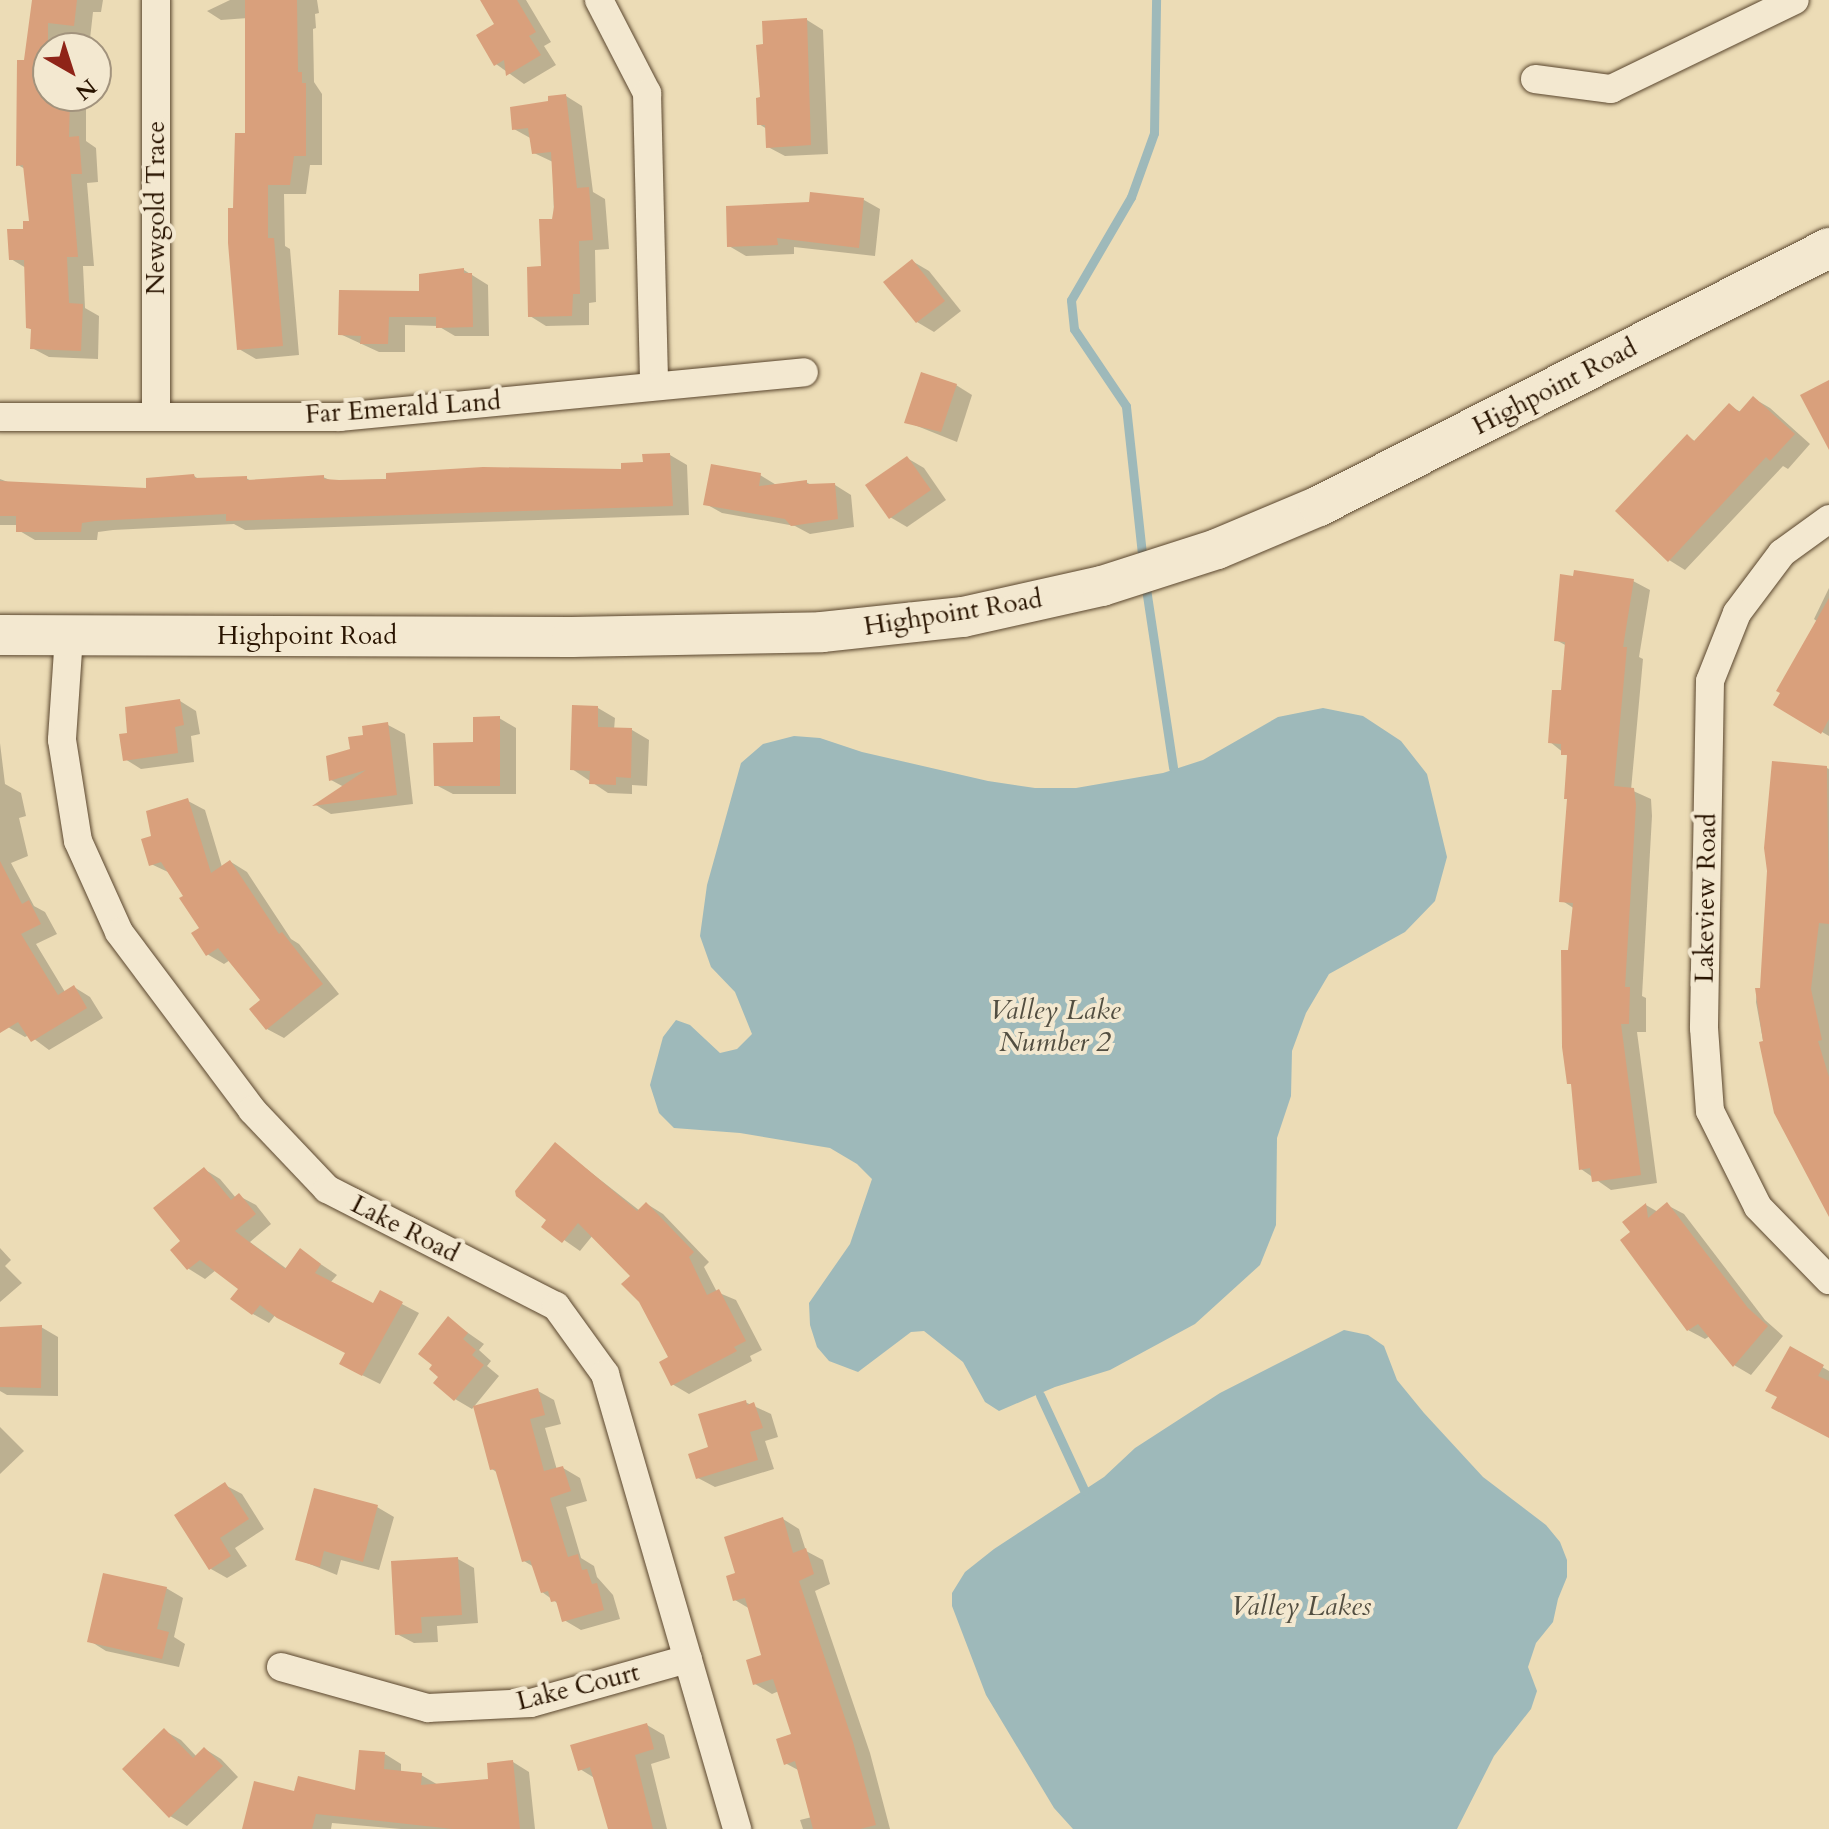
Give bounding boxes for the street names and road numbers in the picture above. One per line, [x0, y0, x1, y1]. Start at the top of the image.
street label: Newgold Trace [140, 121, 172, 295]
street label: Highpoint Road [1468, 332, 1642, 442]
street label: Far Emerald Land [304, 386, 502, 430]
street label: Highpoint Road [862, 583, 1044, 643]
street label: Highpoint Road [217, 620, 397, 652]
street label: Lakeview Road [1689, 813, 1723, 983]
street label: Lake Road [346, 1189, 464, 1269]
street label: Lake Court [513, 1657, 643, 1717]

